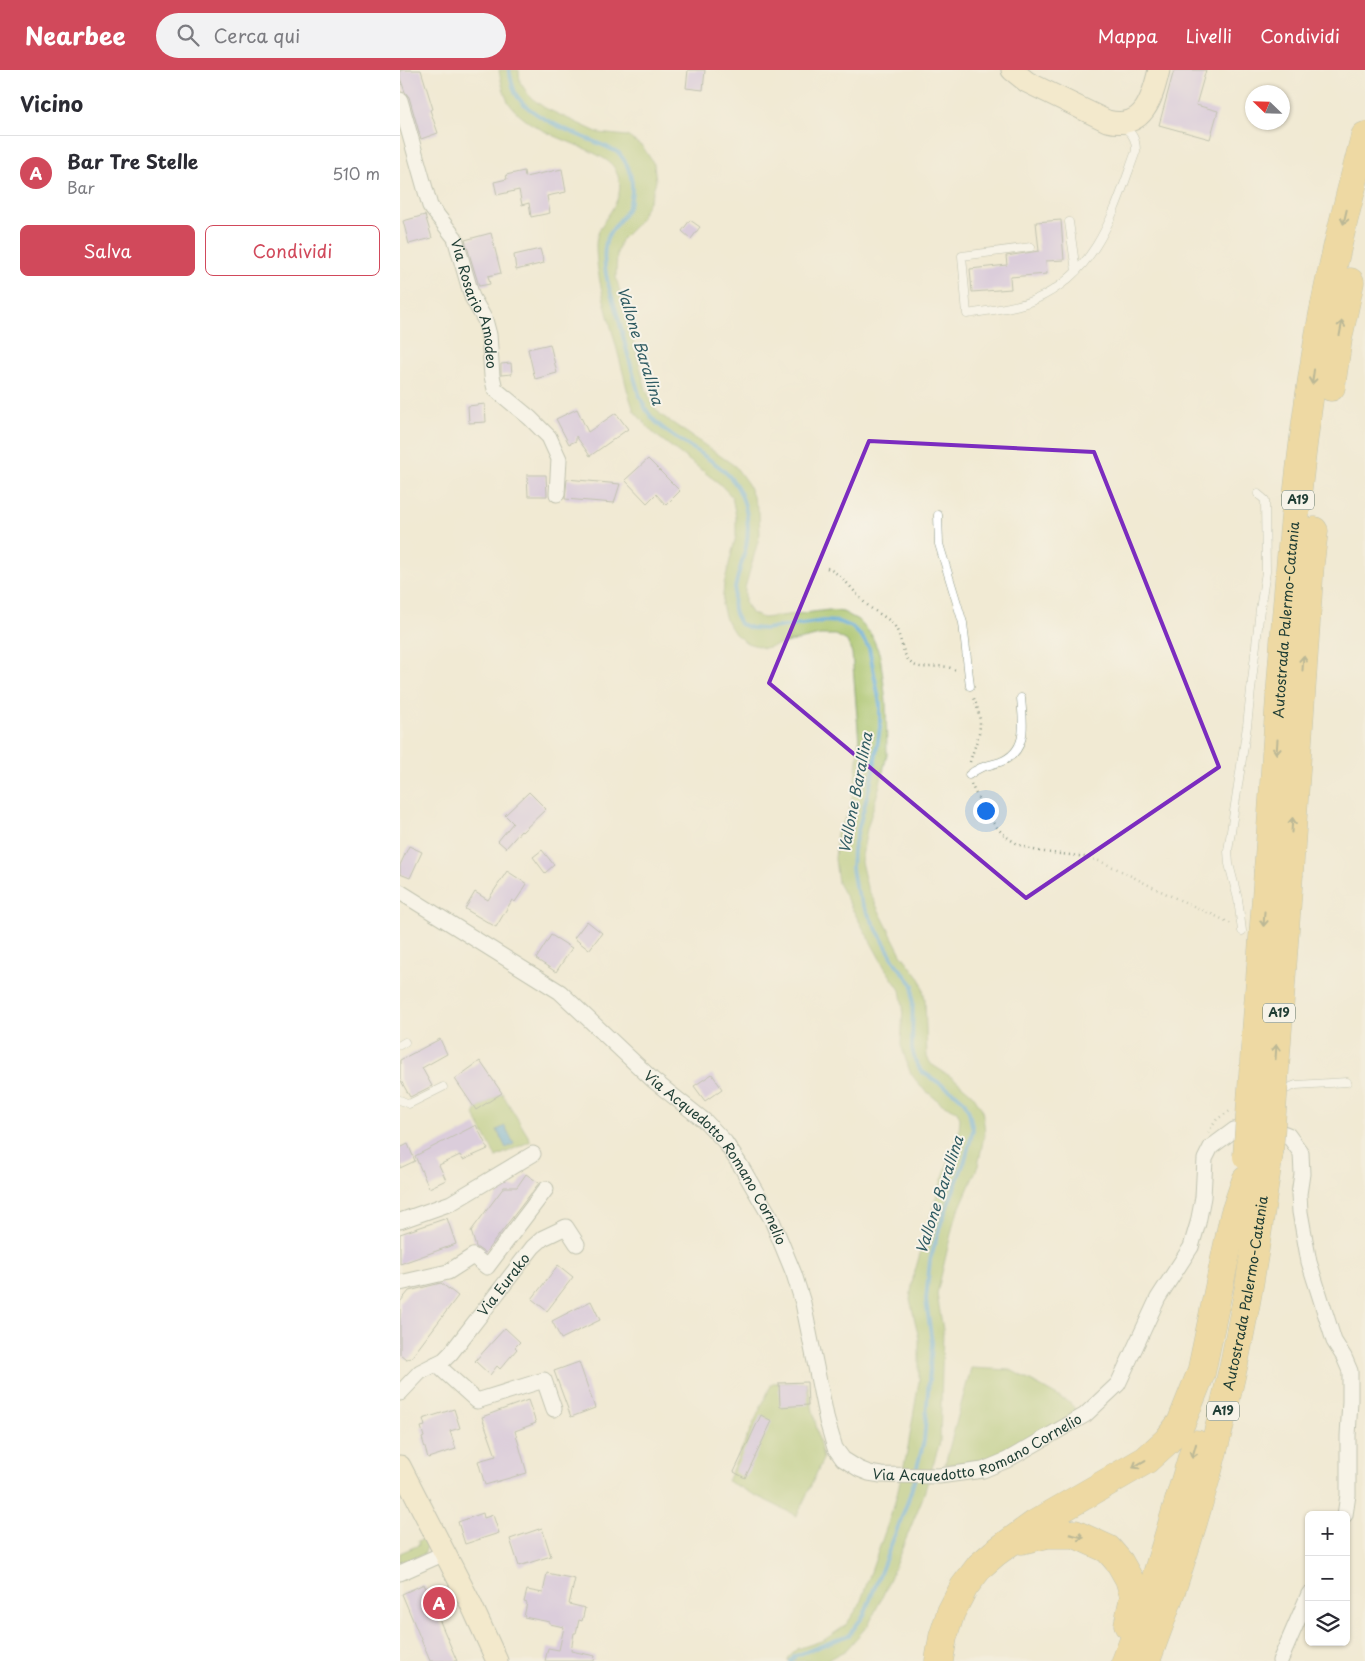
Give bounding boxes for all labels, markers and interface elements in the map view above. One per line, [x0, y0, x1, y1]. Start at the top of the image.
search box [156, 13, 506, 58]
text: Nearbee [25, 17, 126, 53]
icon: search [174, 21, 202, 49]
text: Cerca qui [214, 21, 300, 49]
text: Mappa [1098, 22, 1158, 49]
text: Livelli [1186, 22, 1232, 49]
text: Condividi [1260, 22, 1340, 49]
north arrow [1245, 85, 1290, 130]
text: Vicino [20, 87, 83, 119]
text: Bar Tre Stelle [67, 147, 198, 175]
text: A [30, 161, 42, 185]
text: 510 m [332, 161, 380, 185]
text: Bar [67, 175, 95, 199]
one-way arrow [1340, 209, 1349, 225]
button: Salva [20, 225, 195, 276]
button: Condividi [205, 225, 380, 276]
street label: Via Rosario Amodeo [446, 236, 502, 370]
water label: Vallone Barallina [613, 284, 671, 408]
one-way arrow [1336, 320, 1346, 336]
one-way arrow [1308, 368, 1318, 384]
road number: A19 [1282, 490, 1314, 510]
street label: Autostrada Palermo-Catania [1268, 520, 1304, 719]
one-way arrow [1298, 655, 1308, 671]
water label: Vallone Barallina [832, 730, 878, 855]
one-way arrow [1272, 739, 1282, 755]
your location [973, 798, 999, 824]
one-way arrow [1288, 818, 1297, 834]
one-way arrow [1260, 910, 1269, 926]
road number: A19 [1263, 1004, 1295, 1022]
one-way arrow [1272, 1044, 1281, 1060]
street label: Via Acquedotto Romano Cornelio [639, 1065, 792, 1248]
water label: Vallone Barallina [909, 1132, 969, 1256]
street label: Autostrada Palermo-Catania [1217, 1194, 1273, 1392]
street label: Via Eurako [472, 1248, 535, 1320]
road number: A19 [1207, 1402, 1239, 1420]
street label: Via Acquedotto Romano Cornelio [871, 1408, 1086, 1486]
one-way arrow [1189, 1442, 1198, 1458]
one-way arrow [1133, 1459, 1147, 1469]
map controls [1305, 1511, 1350, 1646]
button: + [1305, 1511, 1350, 1556]
one-way arrow [1069, 1532, 1085, 1542]
button: − [1305, 1556, 1350, 1601]
pin: A [423, 1584, 455, 1622]
button: layers [1305, 1601, 1350, 1646]

